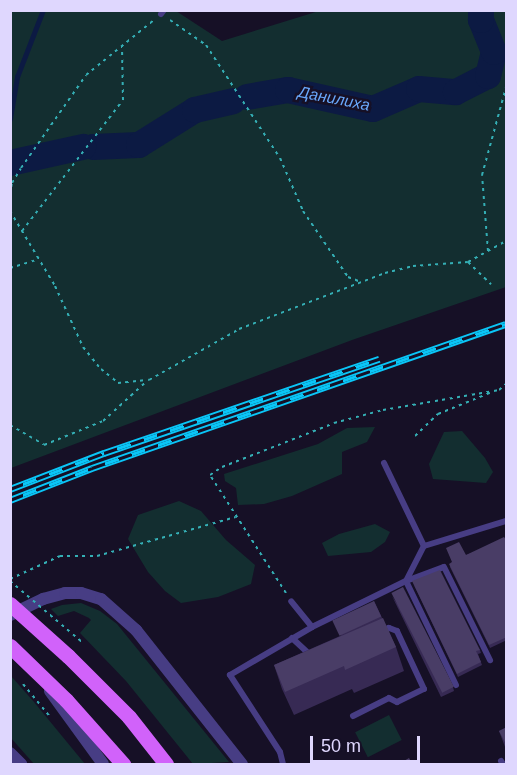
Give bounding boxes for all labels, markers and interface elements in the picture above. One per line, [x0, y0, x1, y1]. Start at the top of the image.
water label: Данилиха [297, 83, 371, 115]
scale bar [313, 724, 422, 762]
text: 50 m [321, 736, 361, 756]

